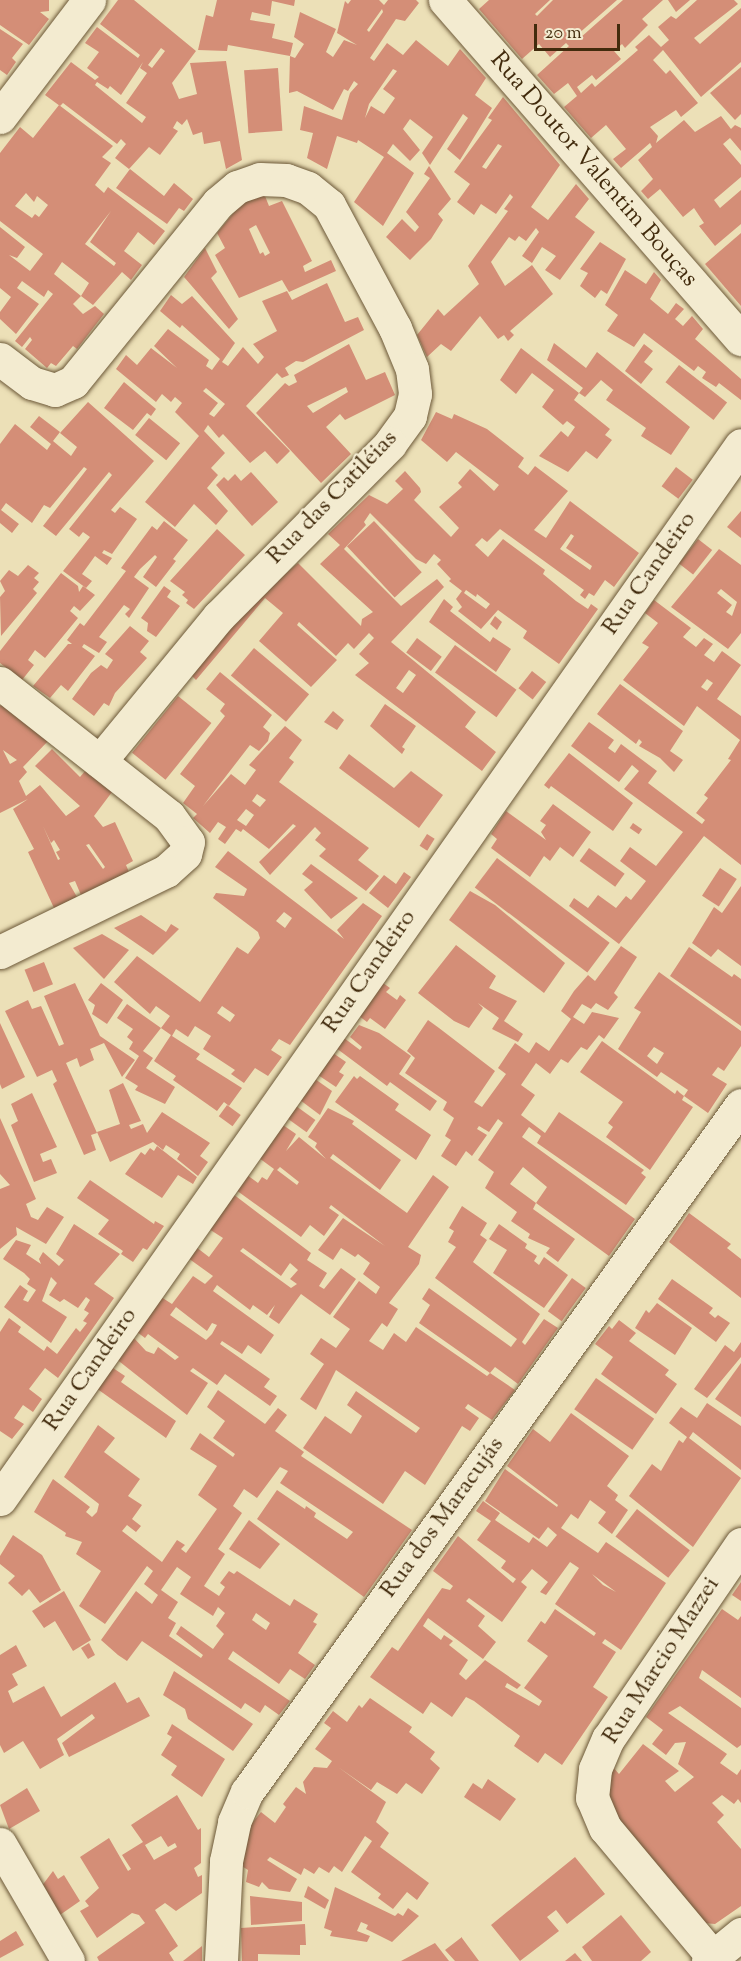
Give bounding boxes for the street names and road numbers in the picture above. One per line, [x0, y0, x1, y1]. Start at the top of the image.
street label: Rua Doutor Valentim Bouças [483, 47, 703, 293]
street label: Rua das Catiléias [262, 425, 404, 571]
street label: Rua Candeiro [597, 507, 703, 641]
street label: Rua Candeiro [317, 905, 423, 1039]
street label: Rua Candeiro [38, 1303, 144, 1437]
street label: Rua dos Maracujás [375, 1432, 511, 1604]
street label: Rua Marcio Mazzei [597, 1572, 727, 1750]

